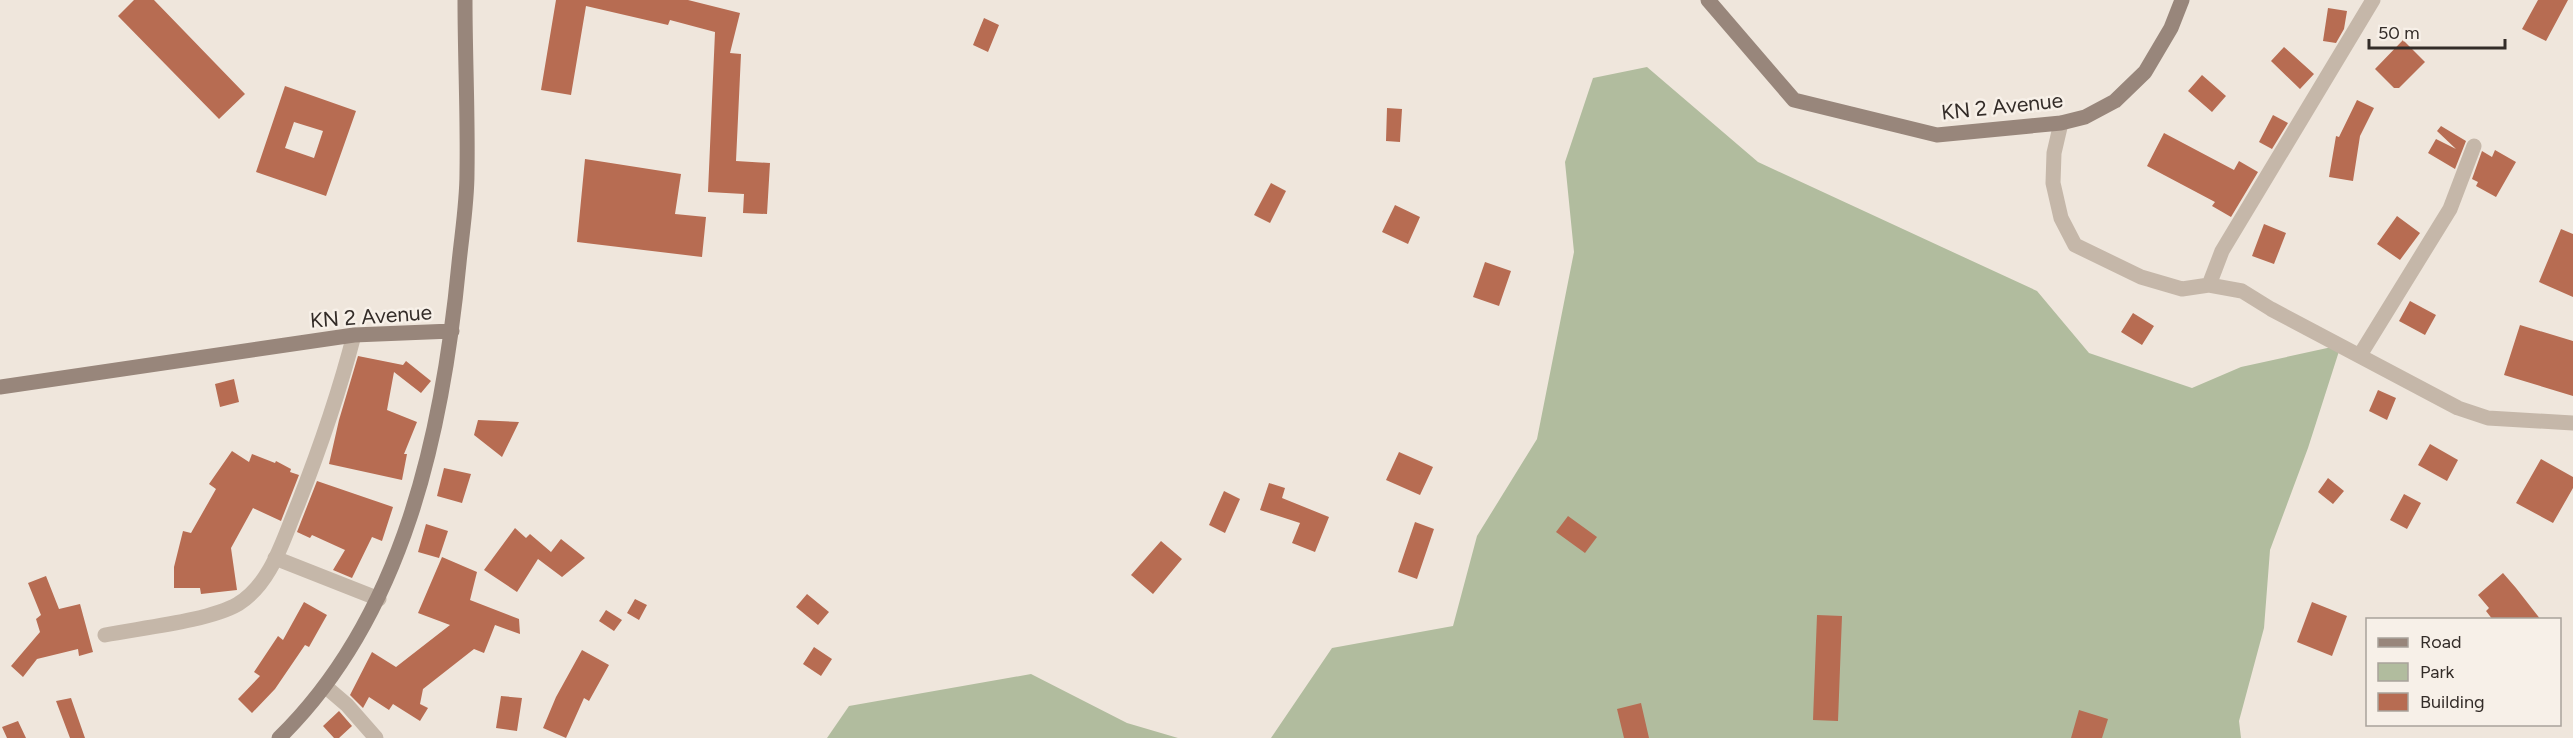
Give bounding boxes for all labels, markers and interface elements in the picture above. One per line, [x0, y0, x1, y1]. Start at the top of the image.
scale bar [2369, 12, 2506, 50]
text: 50 m [2378, 22, 2420, 44]
street label: KN 2 Avenue [1940, 87, 2064, 125]
street label: KN 2 Avenue [309, 299, 433, 333]
legend [2366, 618, 2561, 726]
text: Road [2420, 631, 2461, 653]
text: Park [2420, 661, 2455, 683]
text: Building [2420, 691, 2485, 713]

